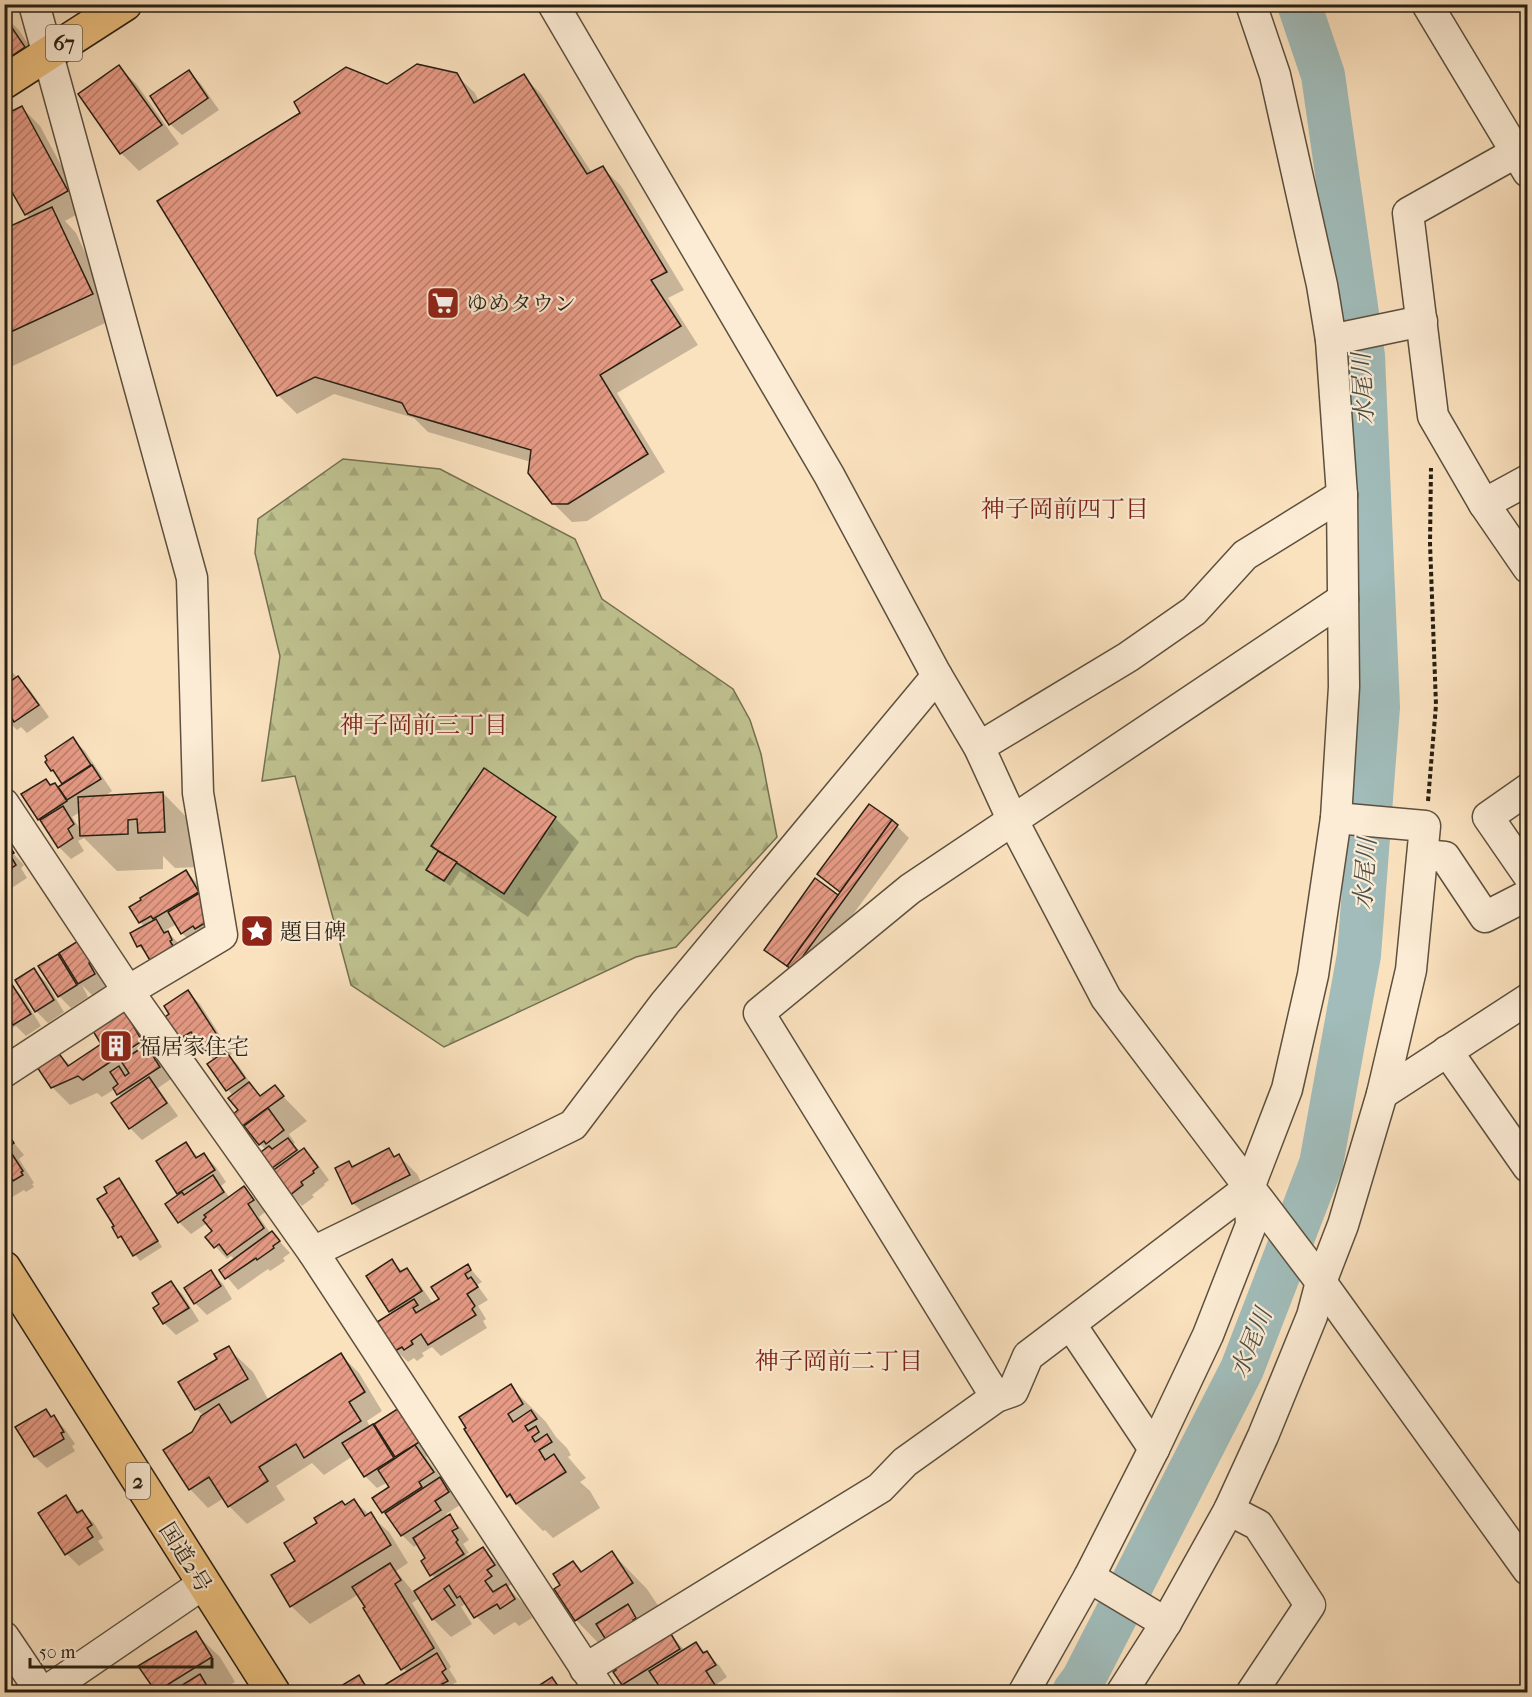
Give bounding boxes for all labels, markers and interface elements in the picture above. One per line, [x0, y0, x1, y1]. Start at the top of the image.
road number: 67 [46, 25, 82, 61]
supermarket icon: ゆめタウン [425, 285, 461, 321]
place label: ゆめタウン [466, 291, 576, 317]
water label: 水尾川 [1347, 349, 1379, 426]
district label: 神子岡前四丁目 [981, 495, 1149, 523]
district label: 神子岡前三丁目 [340, 711, 508, 739]
water label: 水尾川 [1349, 834, 1382, 911]
place icon: 題目碑 [239, 913, 275, 949]
place label: 題目碑 [280, 919, 346, 945]
building icon: 福居家住宅 [98, 1028, 134, 1064]
place label: 福居家住宅 [139, 1034, 249, 1060]
water label: 水尾川 [1225, 1302, 1279, 1382]
district label: 神子岡前二丁目 [755, 1347, 923, 1375]
road number: 2 [126, 1463, 150, 1499]
street label: 国道2号 [154, 1518, 217, 1597]
scale bar [30, 1631, 212, 1669]
text: 50 m [39, 1642, 76, 1663]

